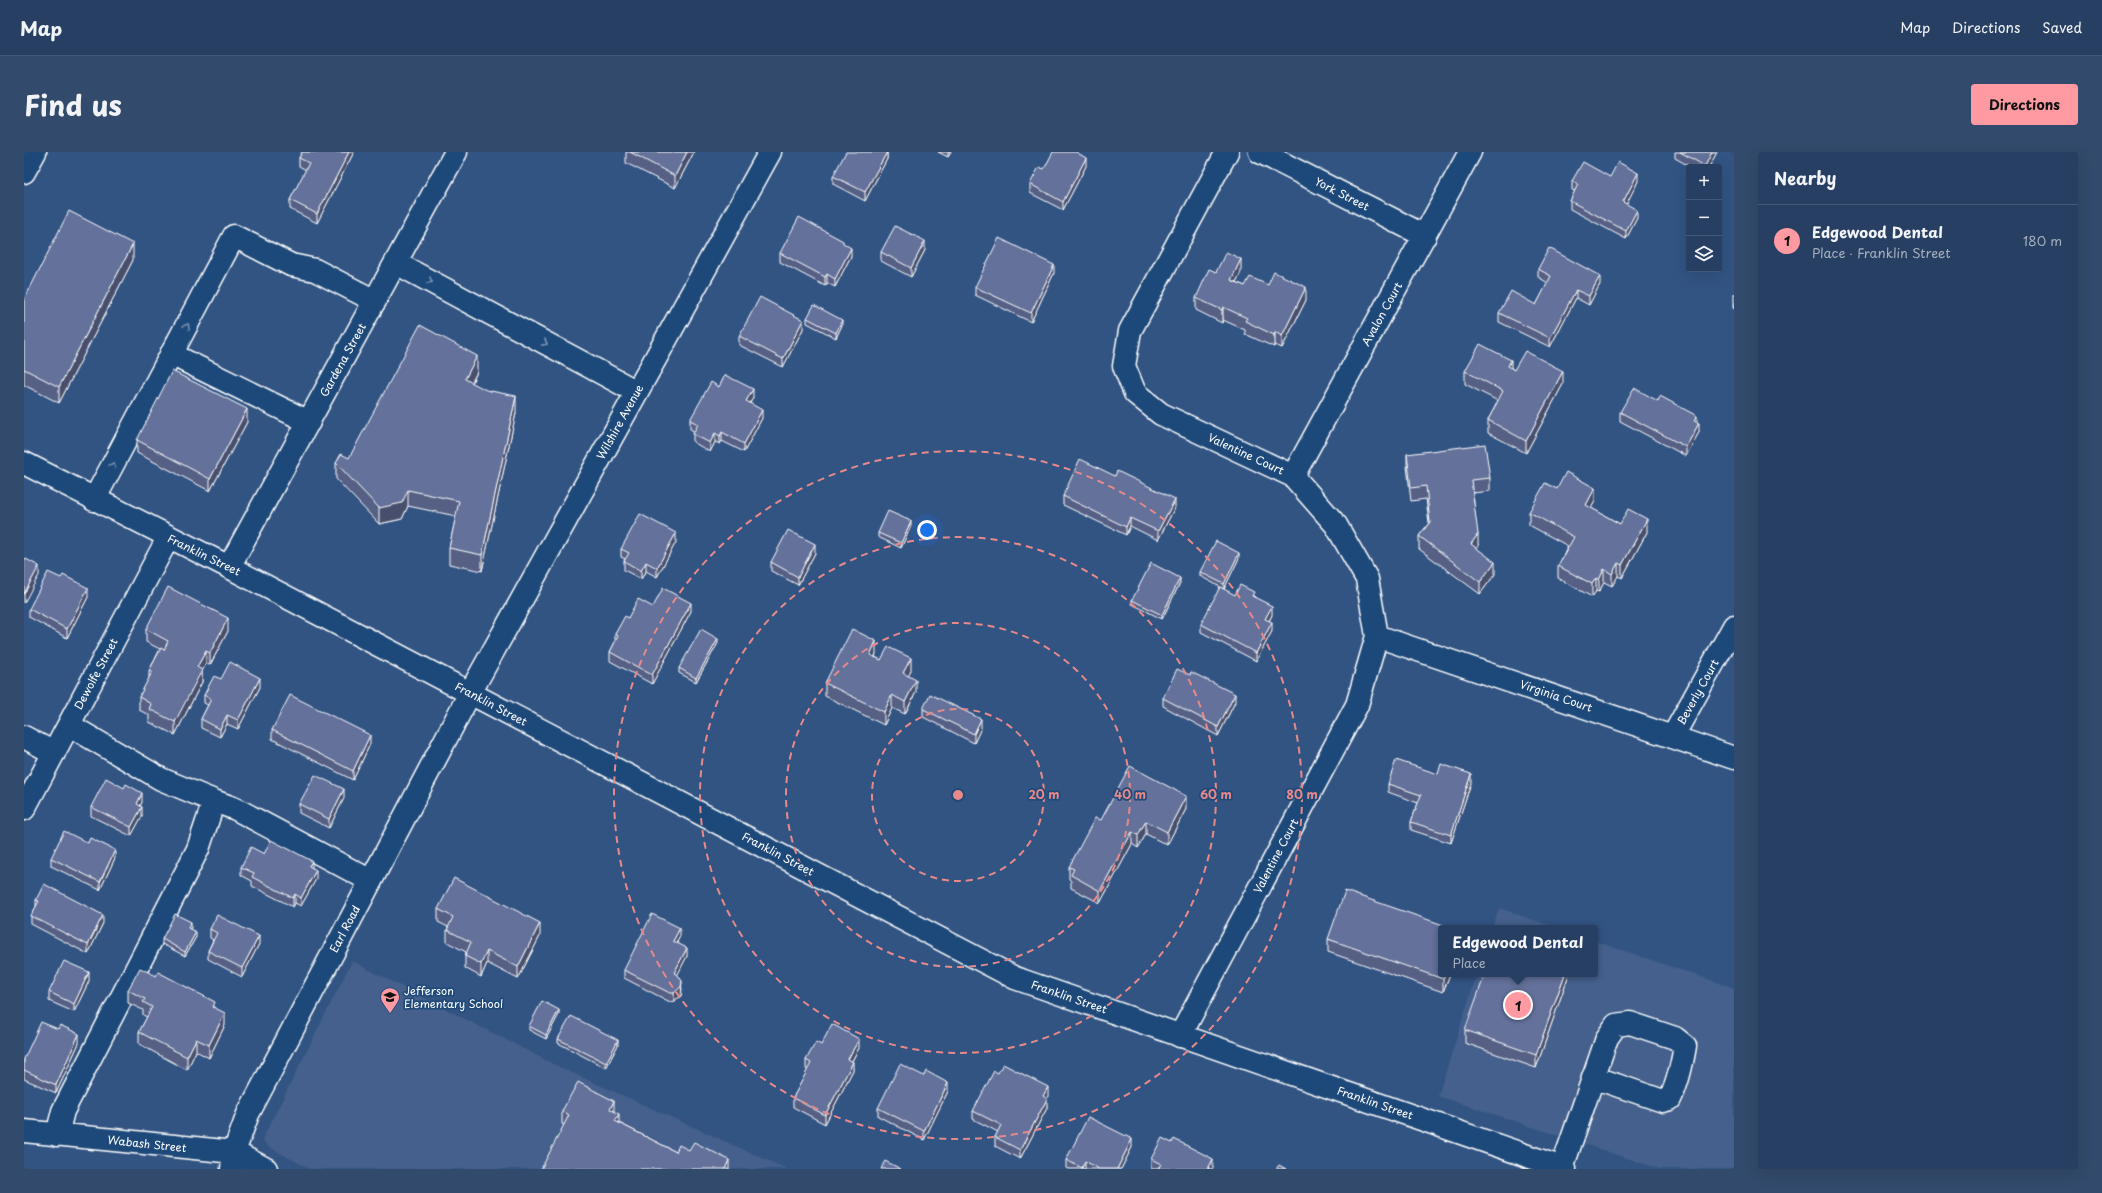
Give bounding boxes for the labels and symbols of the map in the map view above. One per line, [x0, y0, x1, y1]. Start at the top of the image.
street label: York Street [1312, 173, 1373, 215]
one-way arrow [426, 276, 433, 284]
street label: Avalon Court [1357, 278, 1406, 349]
street label: Gardena Street [315, 319, 370, 400]
one-way arrow [182, 322, 189, 330]
one-way arrow [540, 338, 548, 345]
street label: Wilshire Avenue [592, 381, 647, 462]
street label: Valentine Court [1205, 428, 1288, 479]
one-way arrow [108, 462, 115, 469]
your location [917, 520, 937, 540]
street label: Franklin Street [165, 529, 244, 580]
street label: Dewolfe Street [70, 635, 122, 712]
street label: Beverly Court [1672, 655, 1723, 728]
street label: Virginia Court [1518, 675, 1595, 716]
street label: Franklin Street [452, 677, 531, 730]
text: 20 m [1028, 785, 1060, 803]
text: 40 m [1114, 785, 1146, 803]
text: 60 m [1200, 785, 1232, 803]
text: 80 m [1286, 785, 1318, 803]
centre of rings [951, 788, 965, 802]
street label: Valentine Court [1249, 815, 1303, 896]
street label: Franklin Street [739, 827, 818, 880]
street label: Earl Road [325, 902, 364, 955]
street label: Franklin Street [1029, 976, 1110, 1018]
place label: Jefferson Elementary School [404, 982, 503, 1012]
school or university icon: Jefferson Elementary School [379, 986, 401, 1014]
pin: 1 [1505, 990, 1531, 1020]
street label: Franklin Street [1335, 1082, 1416, 1124]
street label: Wabash Street [107, 1131, 188, 1156]

